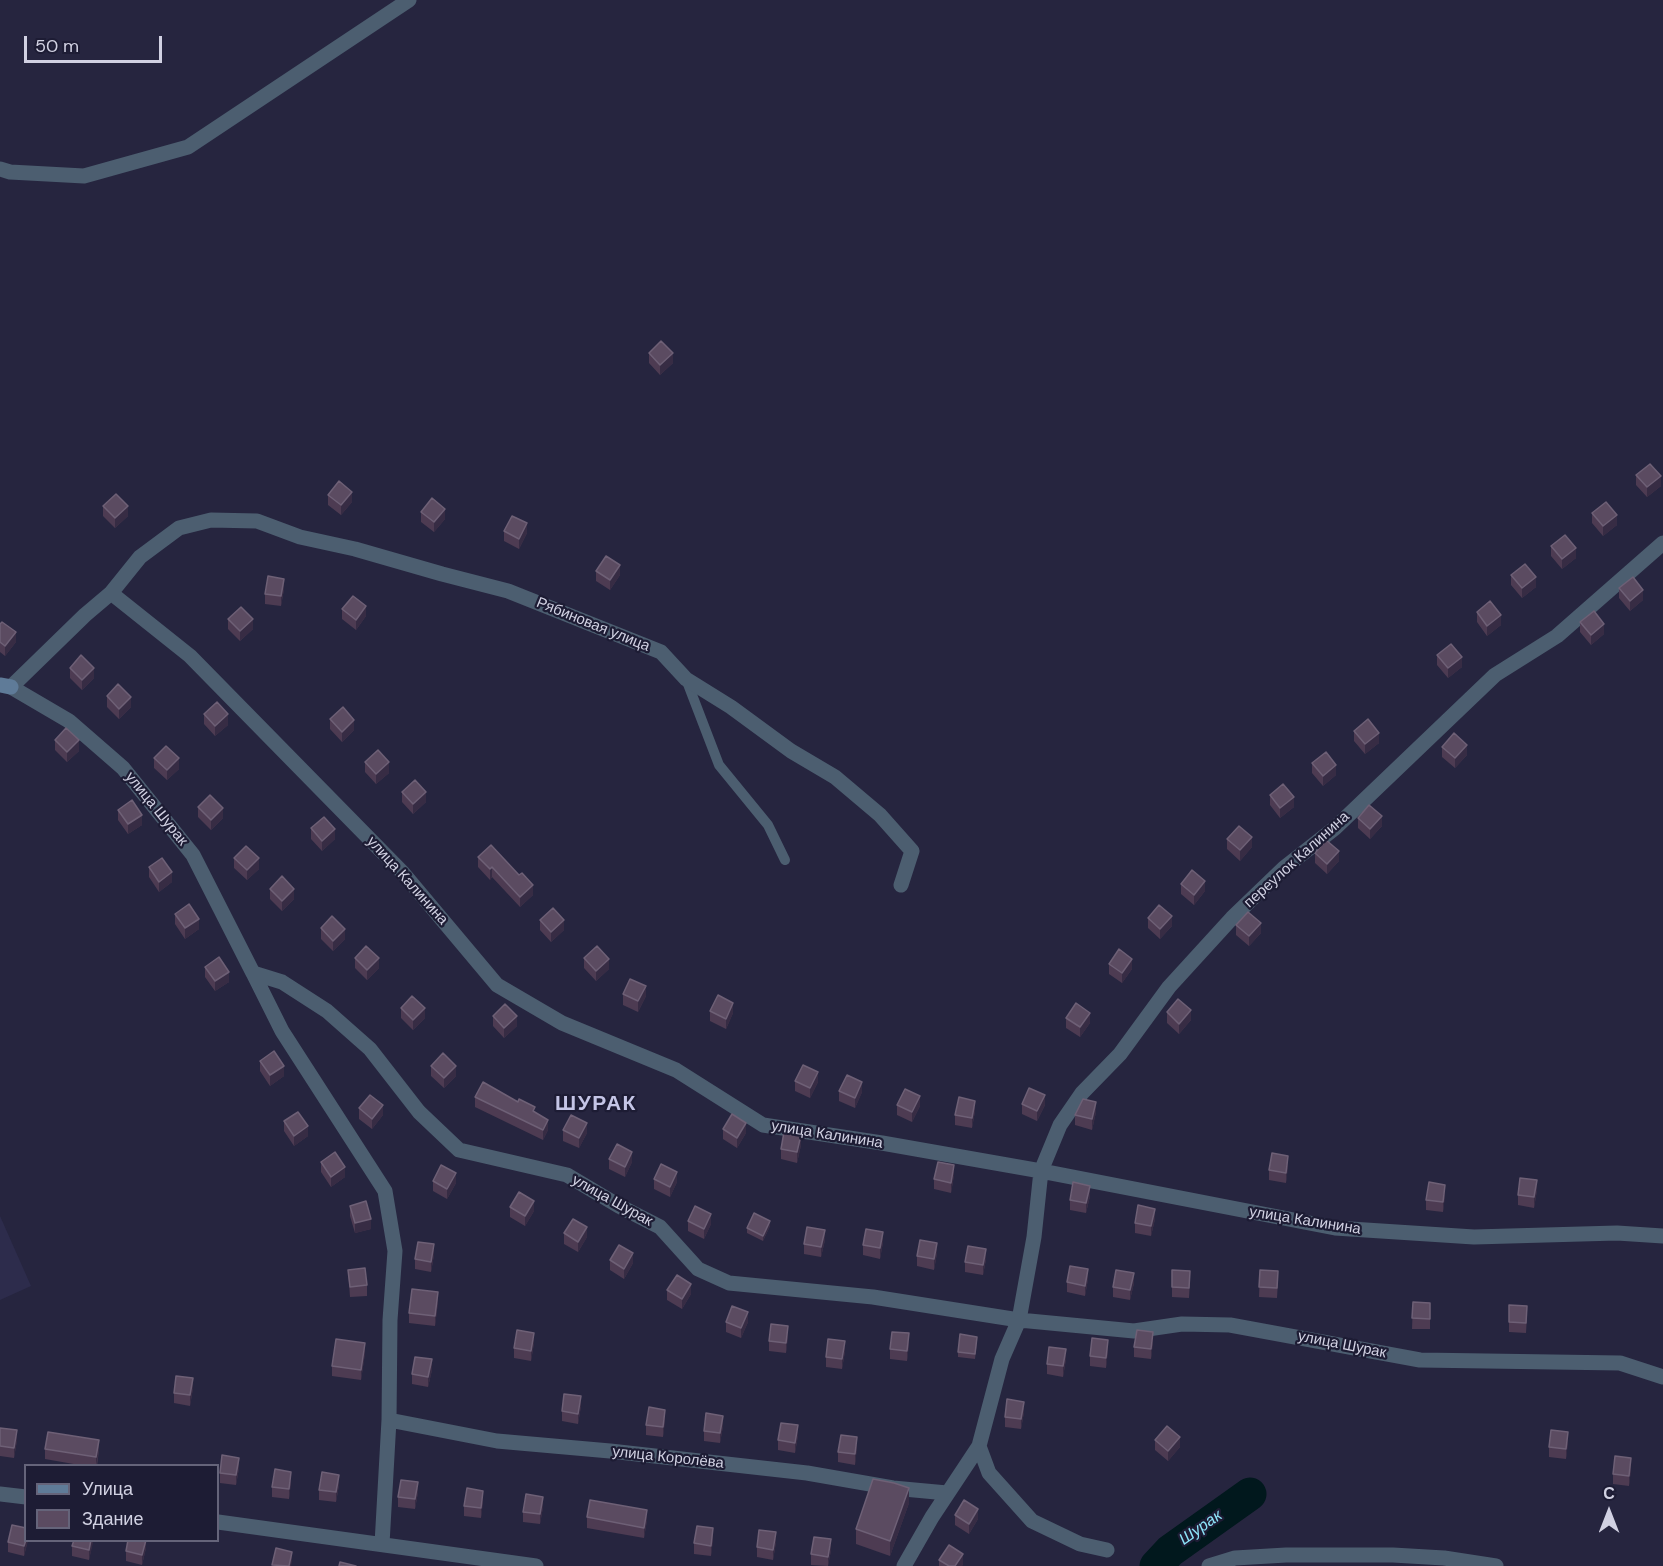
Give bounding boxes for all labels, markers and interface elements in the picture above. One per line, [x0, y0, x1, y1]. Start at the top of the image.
scale bar [27, 24, 165, 62]
text: 50 m [35, 34, 79, 58]
street label: Рябиновая улица [534, 594, 652, 656]
street label: улица Шурак [121, 769, 191, 849]
street label: переулок Калинина [1241, 808, 1353, 912]
street label: улица Калинина [363, 833, 451, 929]
district label: ШУРАК [555, 1091, 637, 1117]
street label: улица Калинина [770, 1117, 884, 1153]
street label: улица Шурак [568, 1171, 656, 1231]
street label: улица Калинина [1248, 1203, 1362, 1239]
street label: улица Шурак [1296, 1328, 1388, 1362]
street label: улица Королёва [611, 1443, 725, 1473]
legend [24, 1464, 219, 1542]
text: Улица [82, 1477, 133, 1501]
north arrow [1579, 1482, 1639, 1542]
text: С [1603, 1483, 1615, 1504]
water label: Шурак [1176, 1506, 1226, 1550]
text: Здание [82, 1507, 143, 1531]

